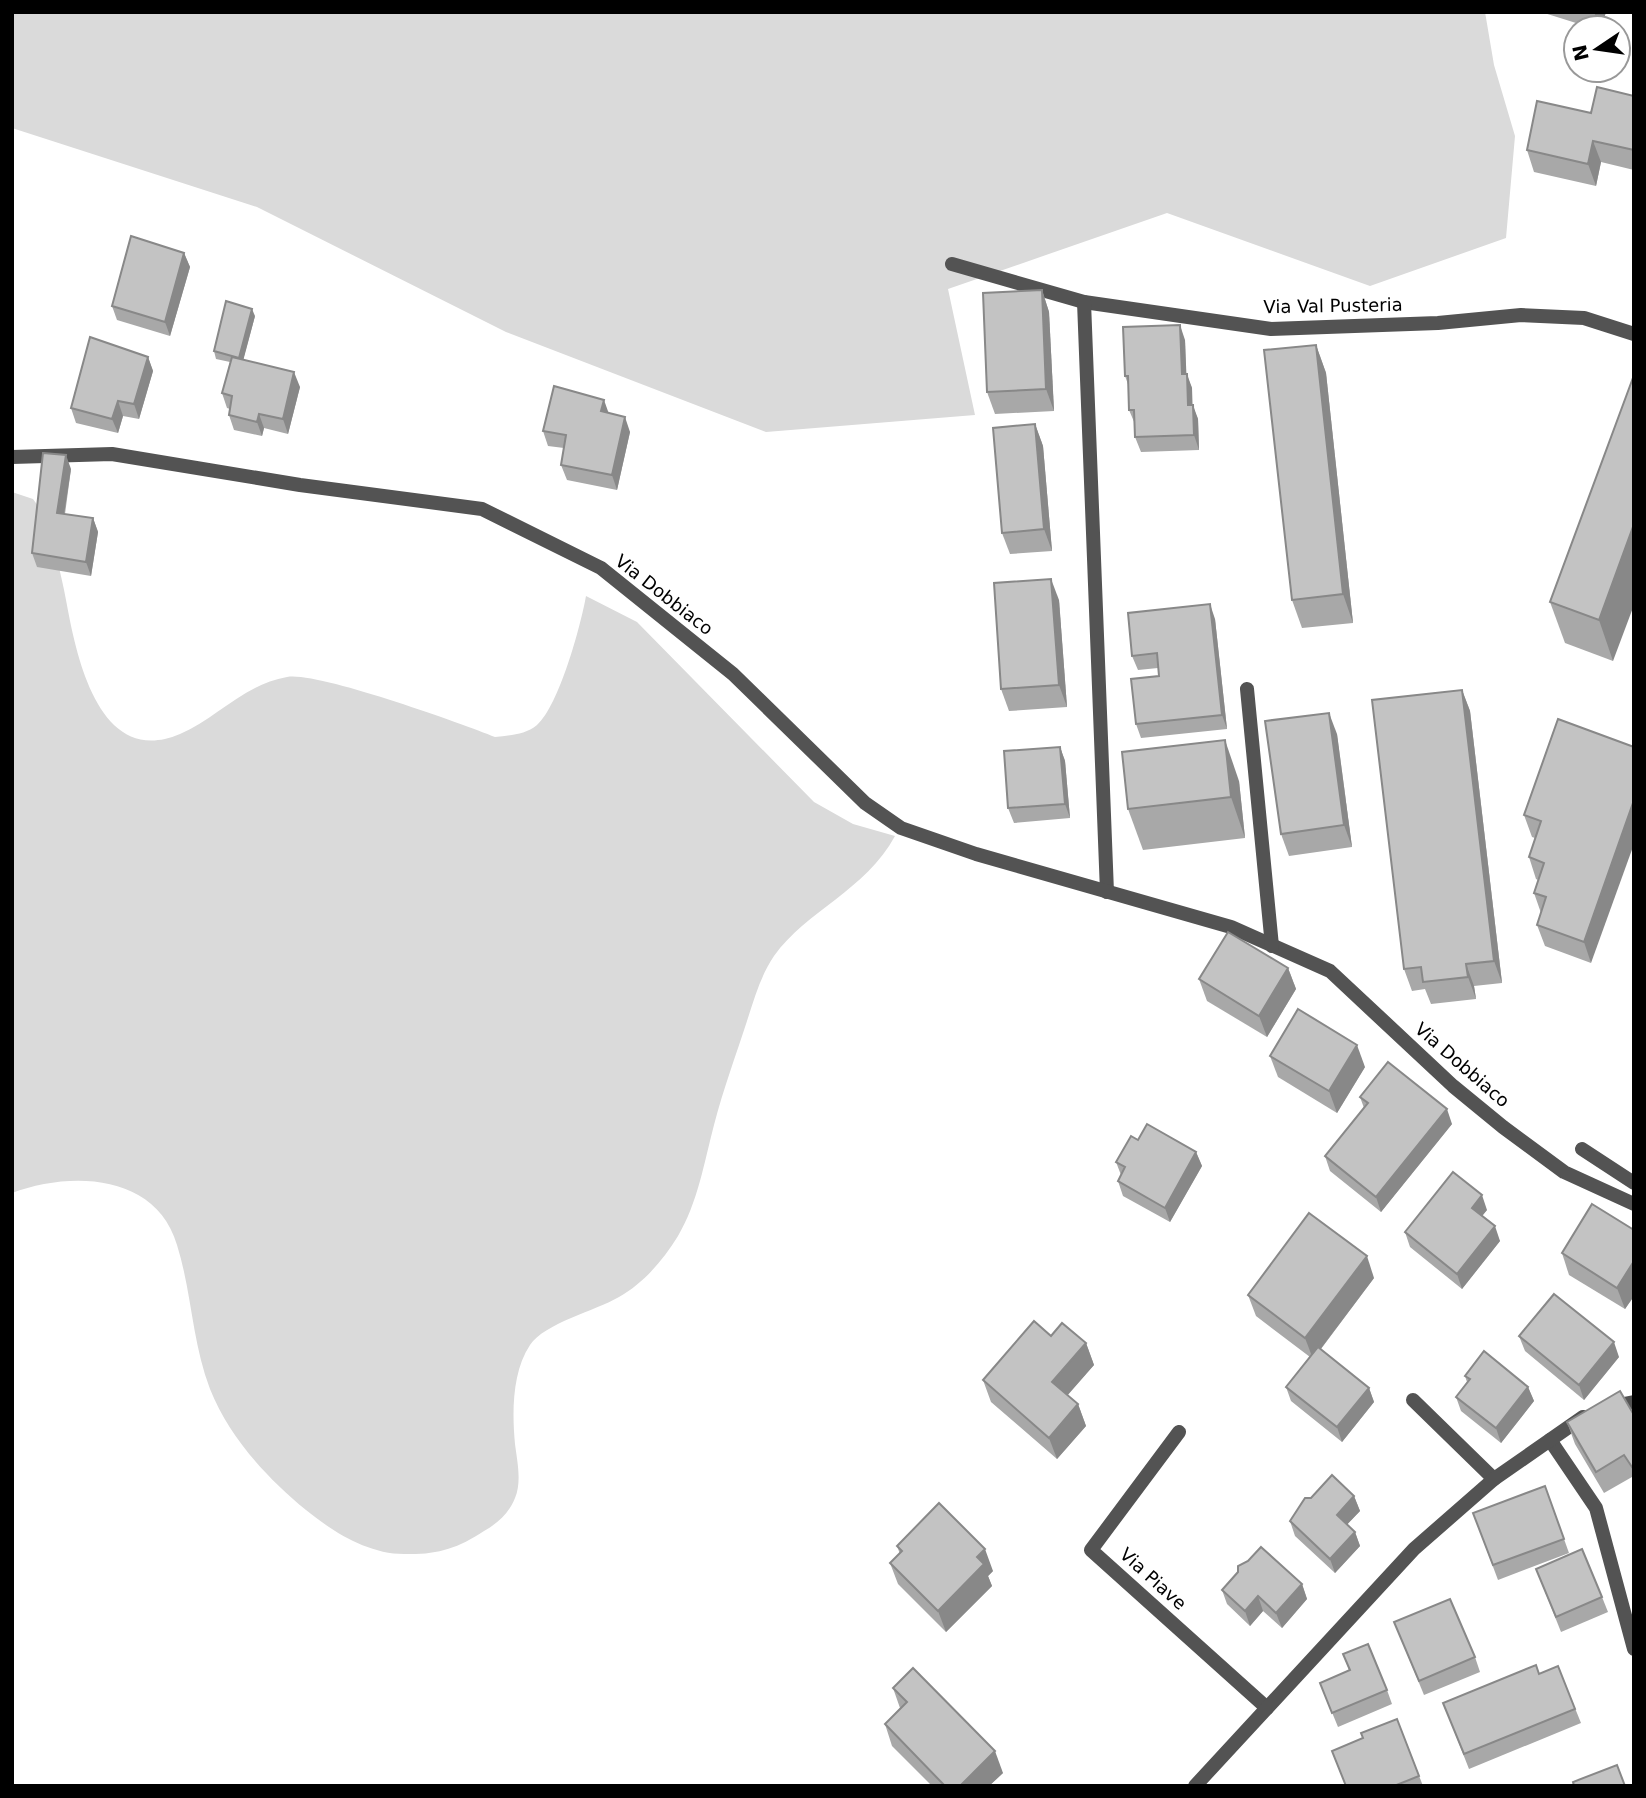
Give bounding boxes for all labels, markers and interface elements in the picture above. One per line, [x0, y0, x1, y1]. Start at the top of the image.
north arrow [1562, 14, 1632, 84]
text: N [1568, 43, 1593, 63]
street label: Via Val Pusteria [1263, 294, 1403, 317]
street label: Via Dobbiaco [611, 550, 717, 639]
street label: Via Dobbiaco [1411, 1018, 1514, 1111]
street label: Via Piave [1116, 1543, 1191, 1614]

